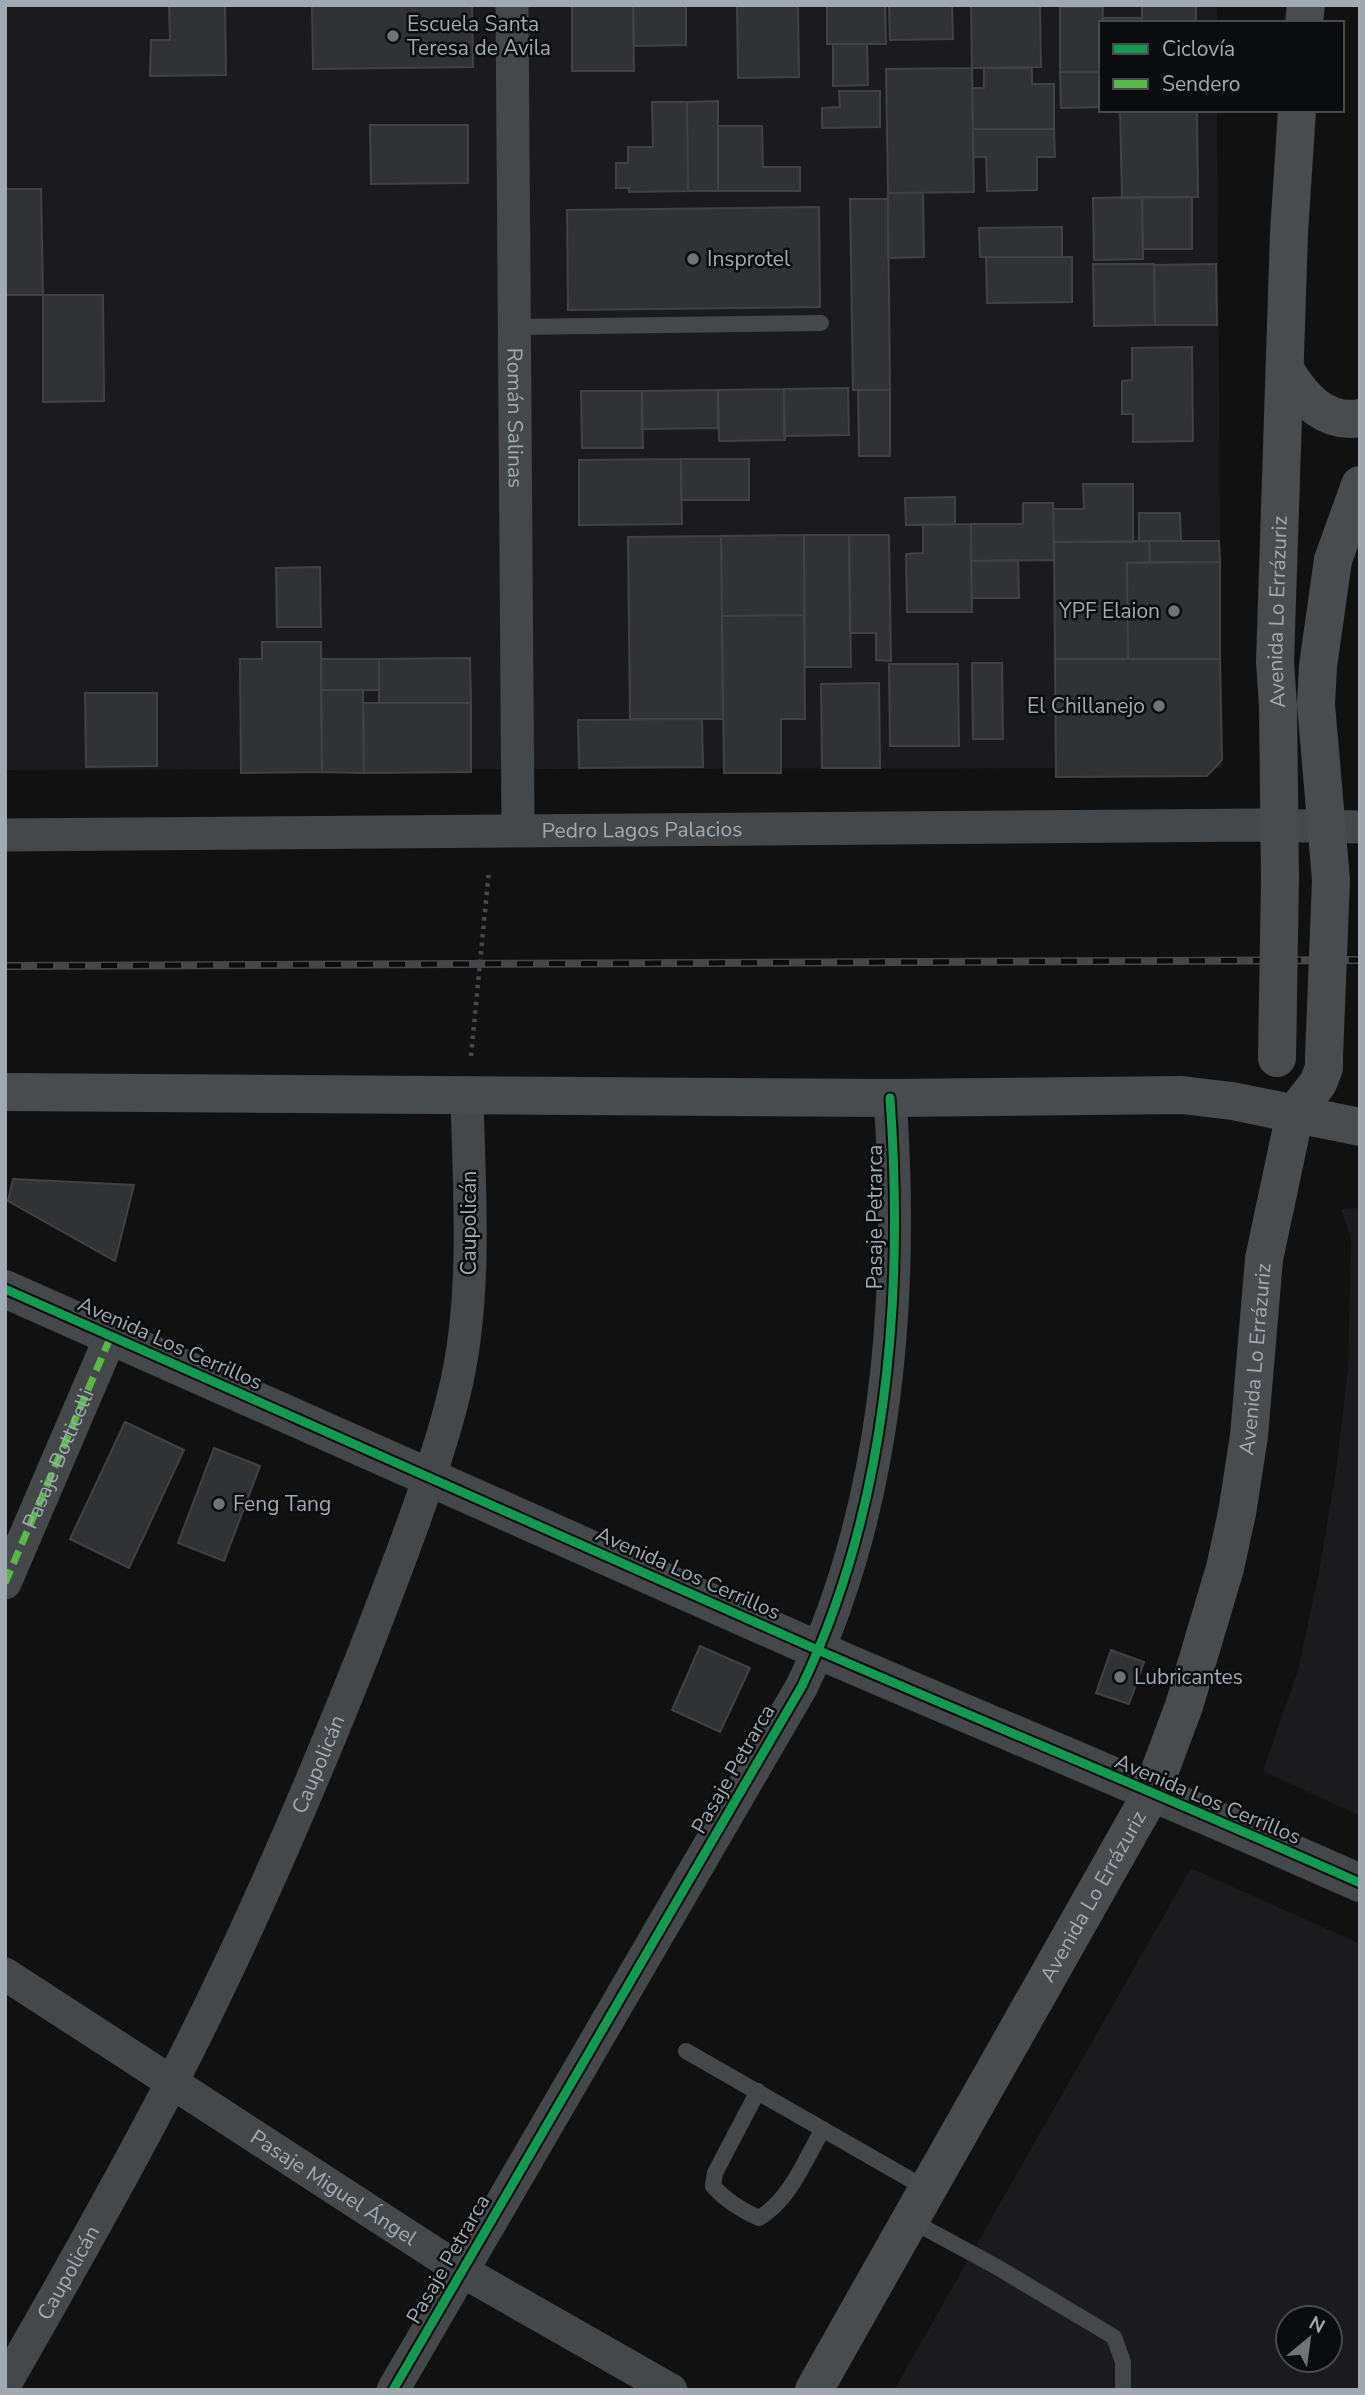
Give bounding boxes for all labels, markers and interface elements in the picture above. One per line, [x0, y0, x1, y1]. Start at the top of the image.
place label: Escuela Santa Teresa de Avila [407, 10, 551, 62]
legend [1099, 21, 1344, 112]
marker: Escuela Santa Teresa de Avila [385, 28, 401, 44]
text: Ciclovía [1162, 35, 1235, 63]
text: Sendero [1162, 70, 1241, 98]
place label: Insprotel [707, 245, 791, 273]
marker: Insprotel [685, 251, 701, 267]
street label: Román Salinas [500, 348, 530, 488]
street label: Avenida Lo Errázuriz [1261, 515, 1294, 709]
place label: YPF Elaion [1058, 597, 1160, 625]
marker: YPF Elaion [1166, 603, 1182, 619]
place label: El Chillanejo [1027, 692, 1145, 720]
marker: El Chillanejo [1151, 698, 1167, 714]
street label: Pedro Lagos Palacios [542, 815, 742, 845]
street label: Pasaje Petrarca [861, 1145, 889, 1289]
street label: Caupolicán [455, 1171, 483, 1275]
street label: Avenida Lo Errázuriz [1232, 1262, 1278, 1457]
street label: Avenida Los Cerrillos [73, 1290, 267, 1396]
street label: Pasaje Botticelli [16, 1385, 101, 1533]
place label: Feng Tang [233, 1490, 331, 1518]
marker: Feng Tang [211, 1496, 227, 1512]
street label: Avenida Los Cerrillos [591, 1520, 785, 1626]
place label: Lubricantes [1134, 1663, 1243, 1691]
marker: Lubricantes [1112, 1669, 1128, 1685]
street label: Pasaje Petrarca [685, 1699, 781, 1839]
street label: Caupolicán [285, 1711, 351, 1818]
street label: Avenida Los Cerrillos [1111, 1747, 1305, 1851]
street label: Avenida Lo Errázuriz [1033, 1805, 1153, 1987]
street label: Pasaje Miguel Ángel [245, 2123, 423, 2252]
street label: Pasaje Petrarca [400, 2189, 496, 2329]
street label: Caupolicán [31, 2220, 106, 2325]
north arrow [1274, 2304, 1344, 2374]
text: N [1304, 2310, 1329, 2340]

